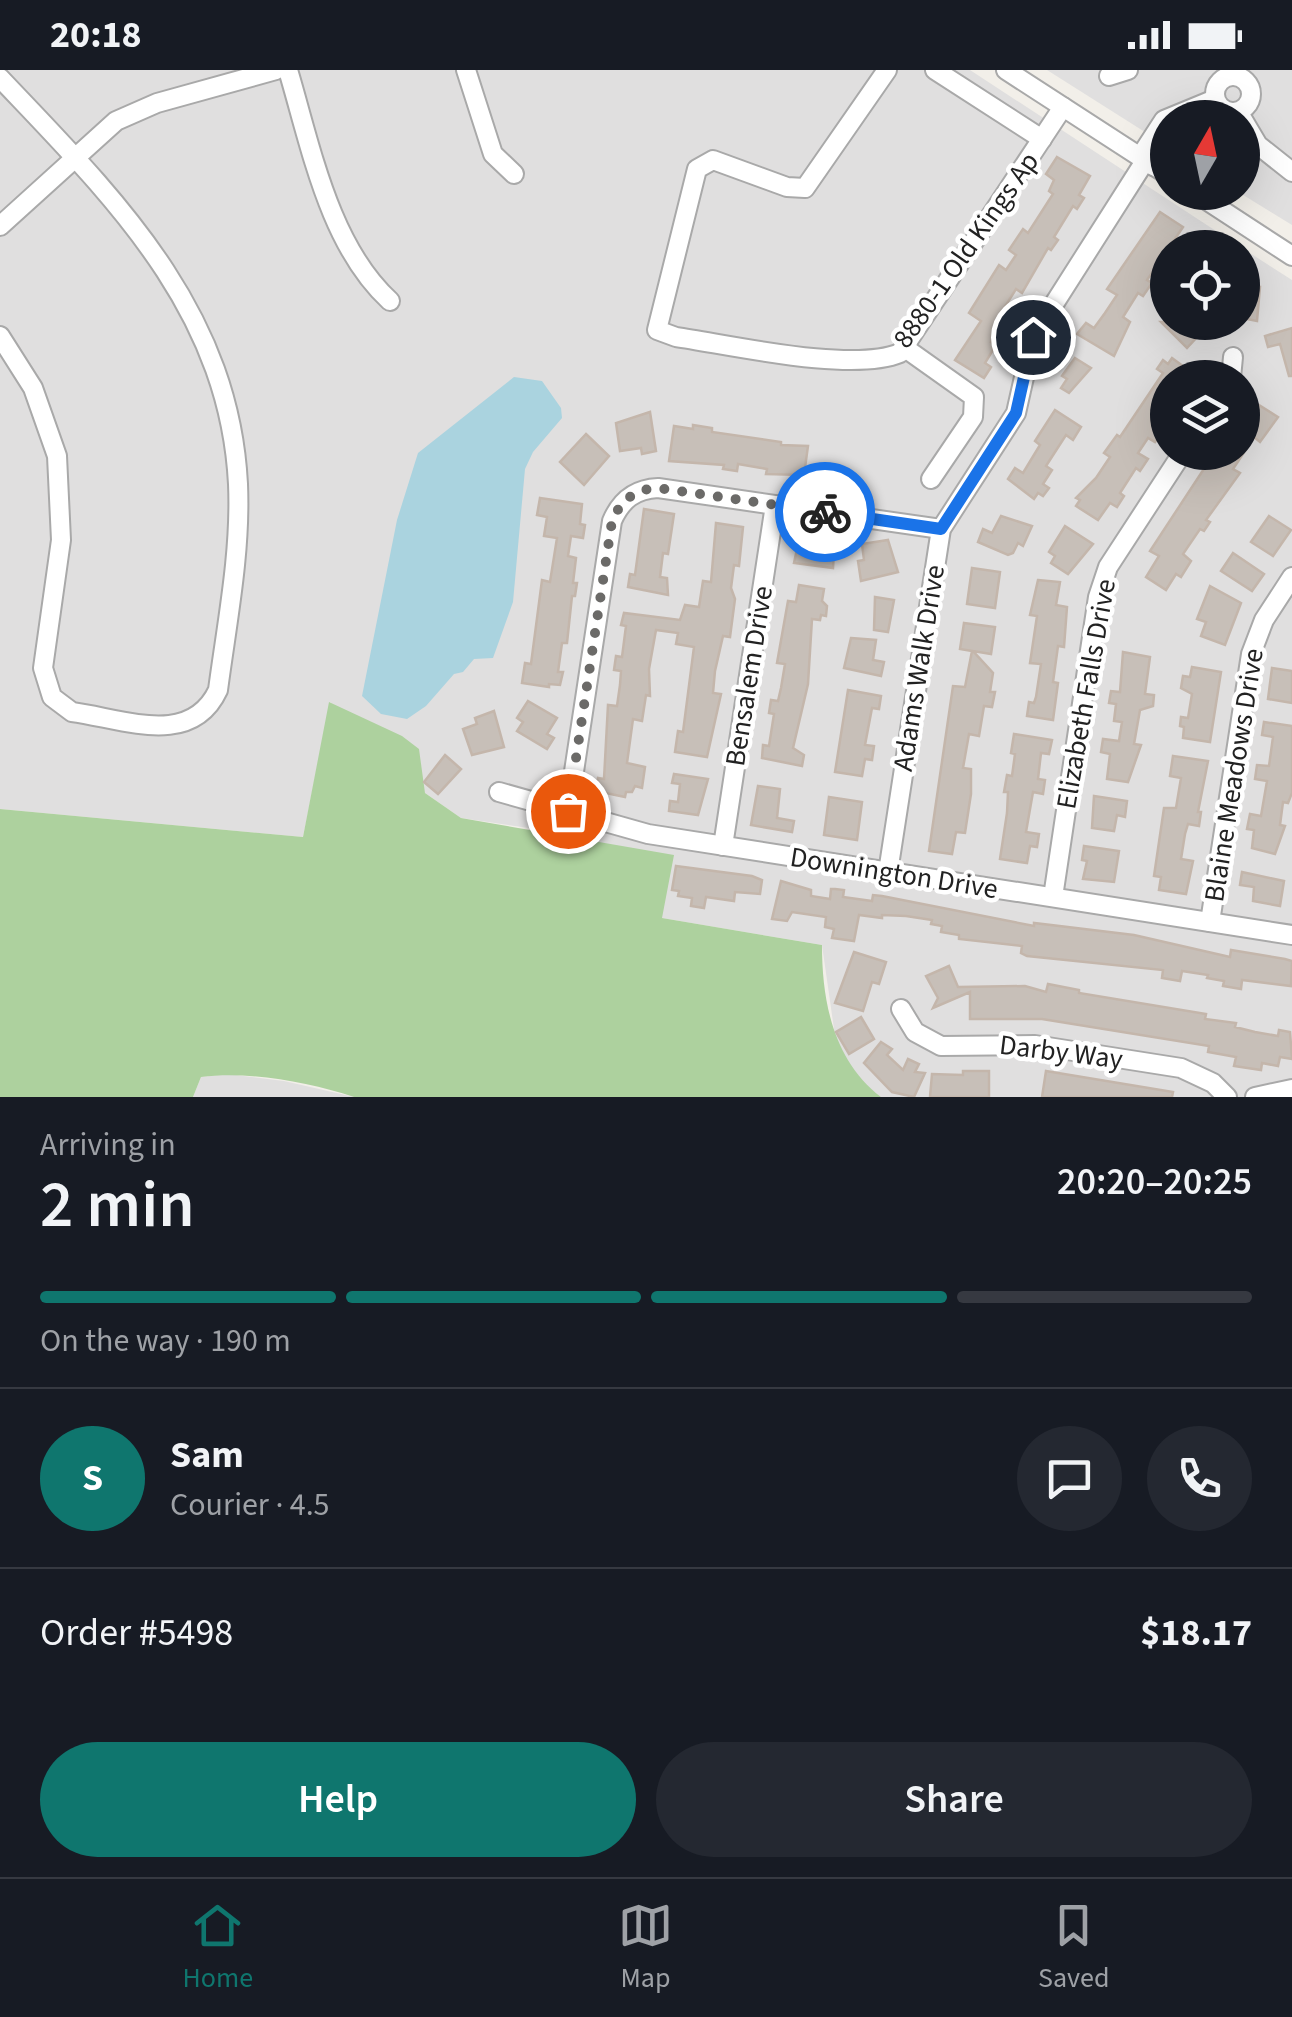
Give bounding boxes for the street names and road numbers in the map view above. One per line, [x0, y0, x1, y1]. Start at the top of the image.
street label: 8880-1 Old Kings Ap [883, 144, 1049, 356]
street label: Adams Walk Drive [883, 562, 955, 774]
street label: Elizabeth Falls Drive [1046, 576, 1126, 812]
street label: Bensalem Drive [715, 583, 783, 769]
street label: Blaine Meadows Drive [1194, 645, 1274, 905]
street label: Downington Drive [787, 837, 1001, 909]
street label: Darby Way [997, 1025, 1125, 1079]

